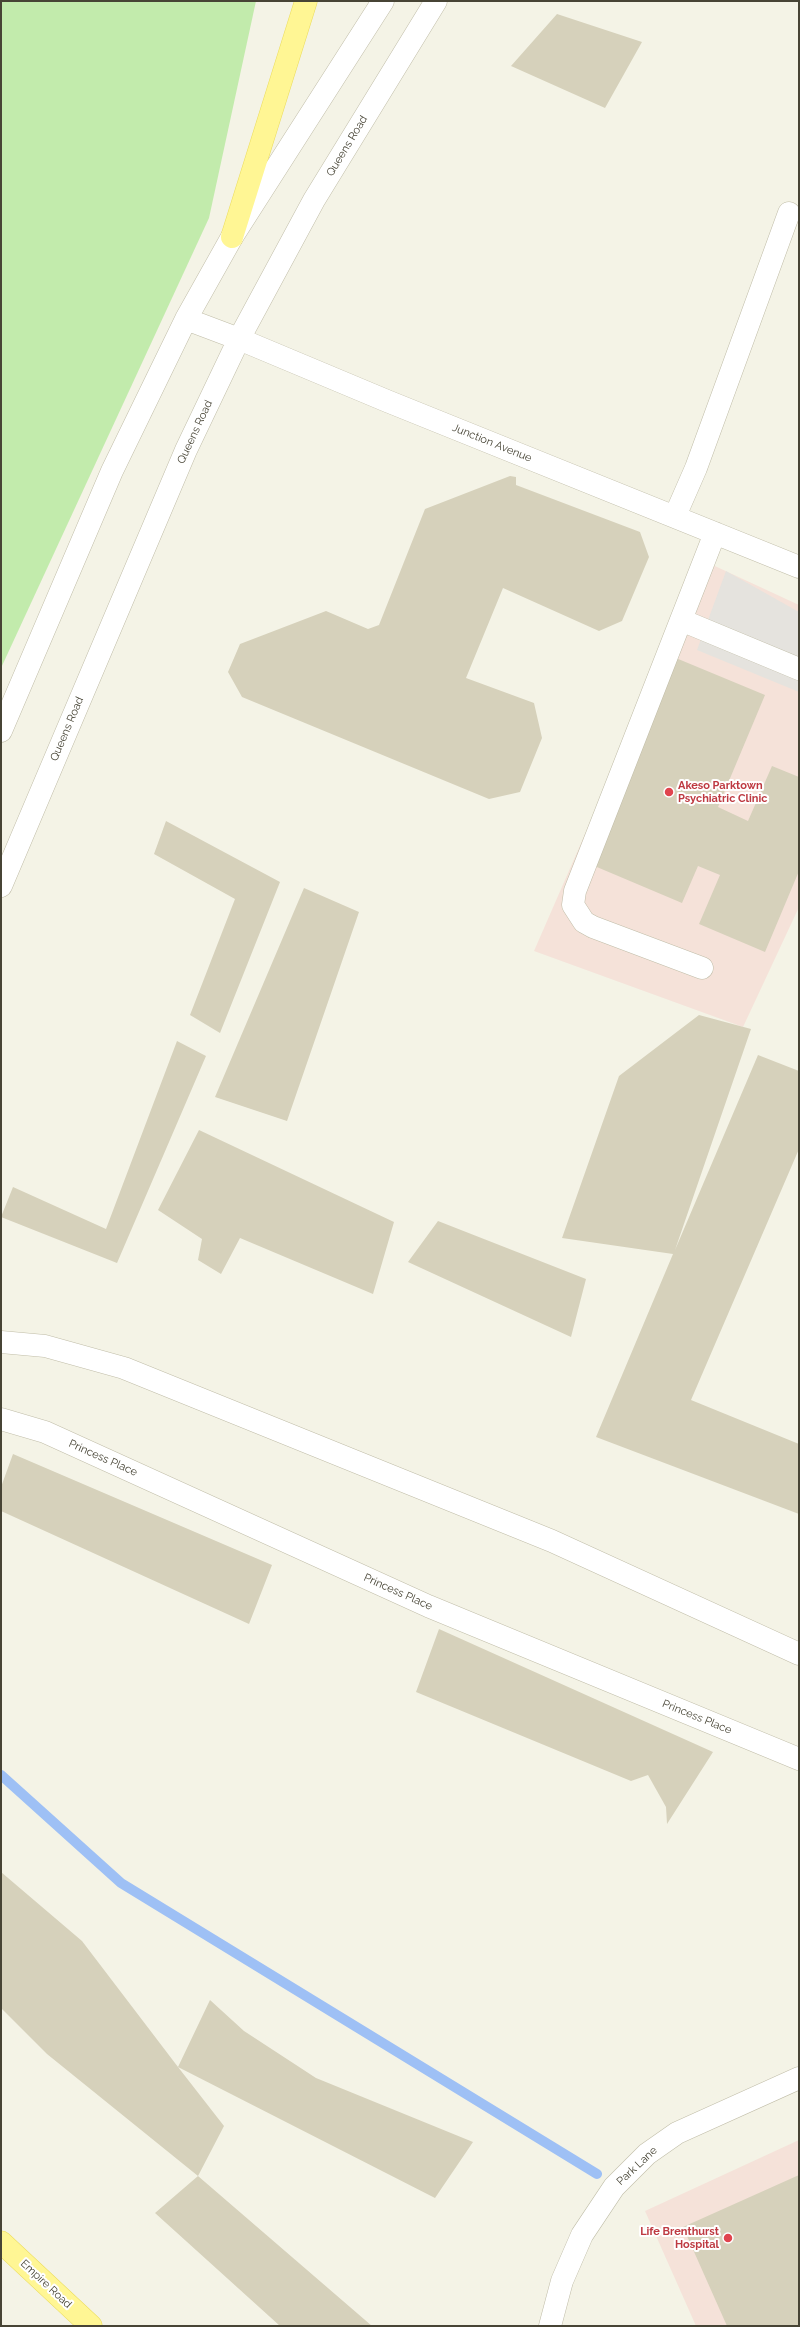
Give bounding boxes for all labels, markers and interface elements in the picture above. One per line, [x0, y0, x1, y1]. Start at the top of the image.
street label: Queens Road [324, 113, 370, 179]
street label: Queens Road [175, 398, 215, 466]
street label: Junction Avenue [450, 421, 534, 465]
street label: Queens Road [48, 695, 86, 763]
place label: Akeso Parktown Psychiatric Clinic [678, 779, 767, 805]
marker: Akeso Parktown Psychiatric Clinic [663, 786, 675, 798]
street label: Princess Place [67, 1437, 139, 1479]
street label: Princess Place [362, 1571, 434, 1613]
street label: Princess Place [660, 1697, 734, 1737]
street label: Park Lane [614, 2144, 660, 2188]
place label: Life Brenthurst Hospital [640, 2225, 719, 2251]
marker: Life Brenthurst Hospital [722, 2232, 734, 2244]
street label: Empire Road [18, 2257, 74, 2311]

